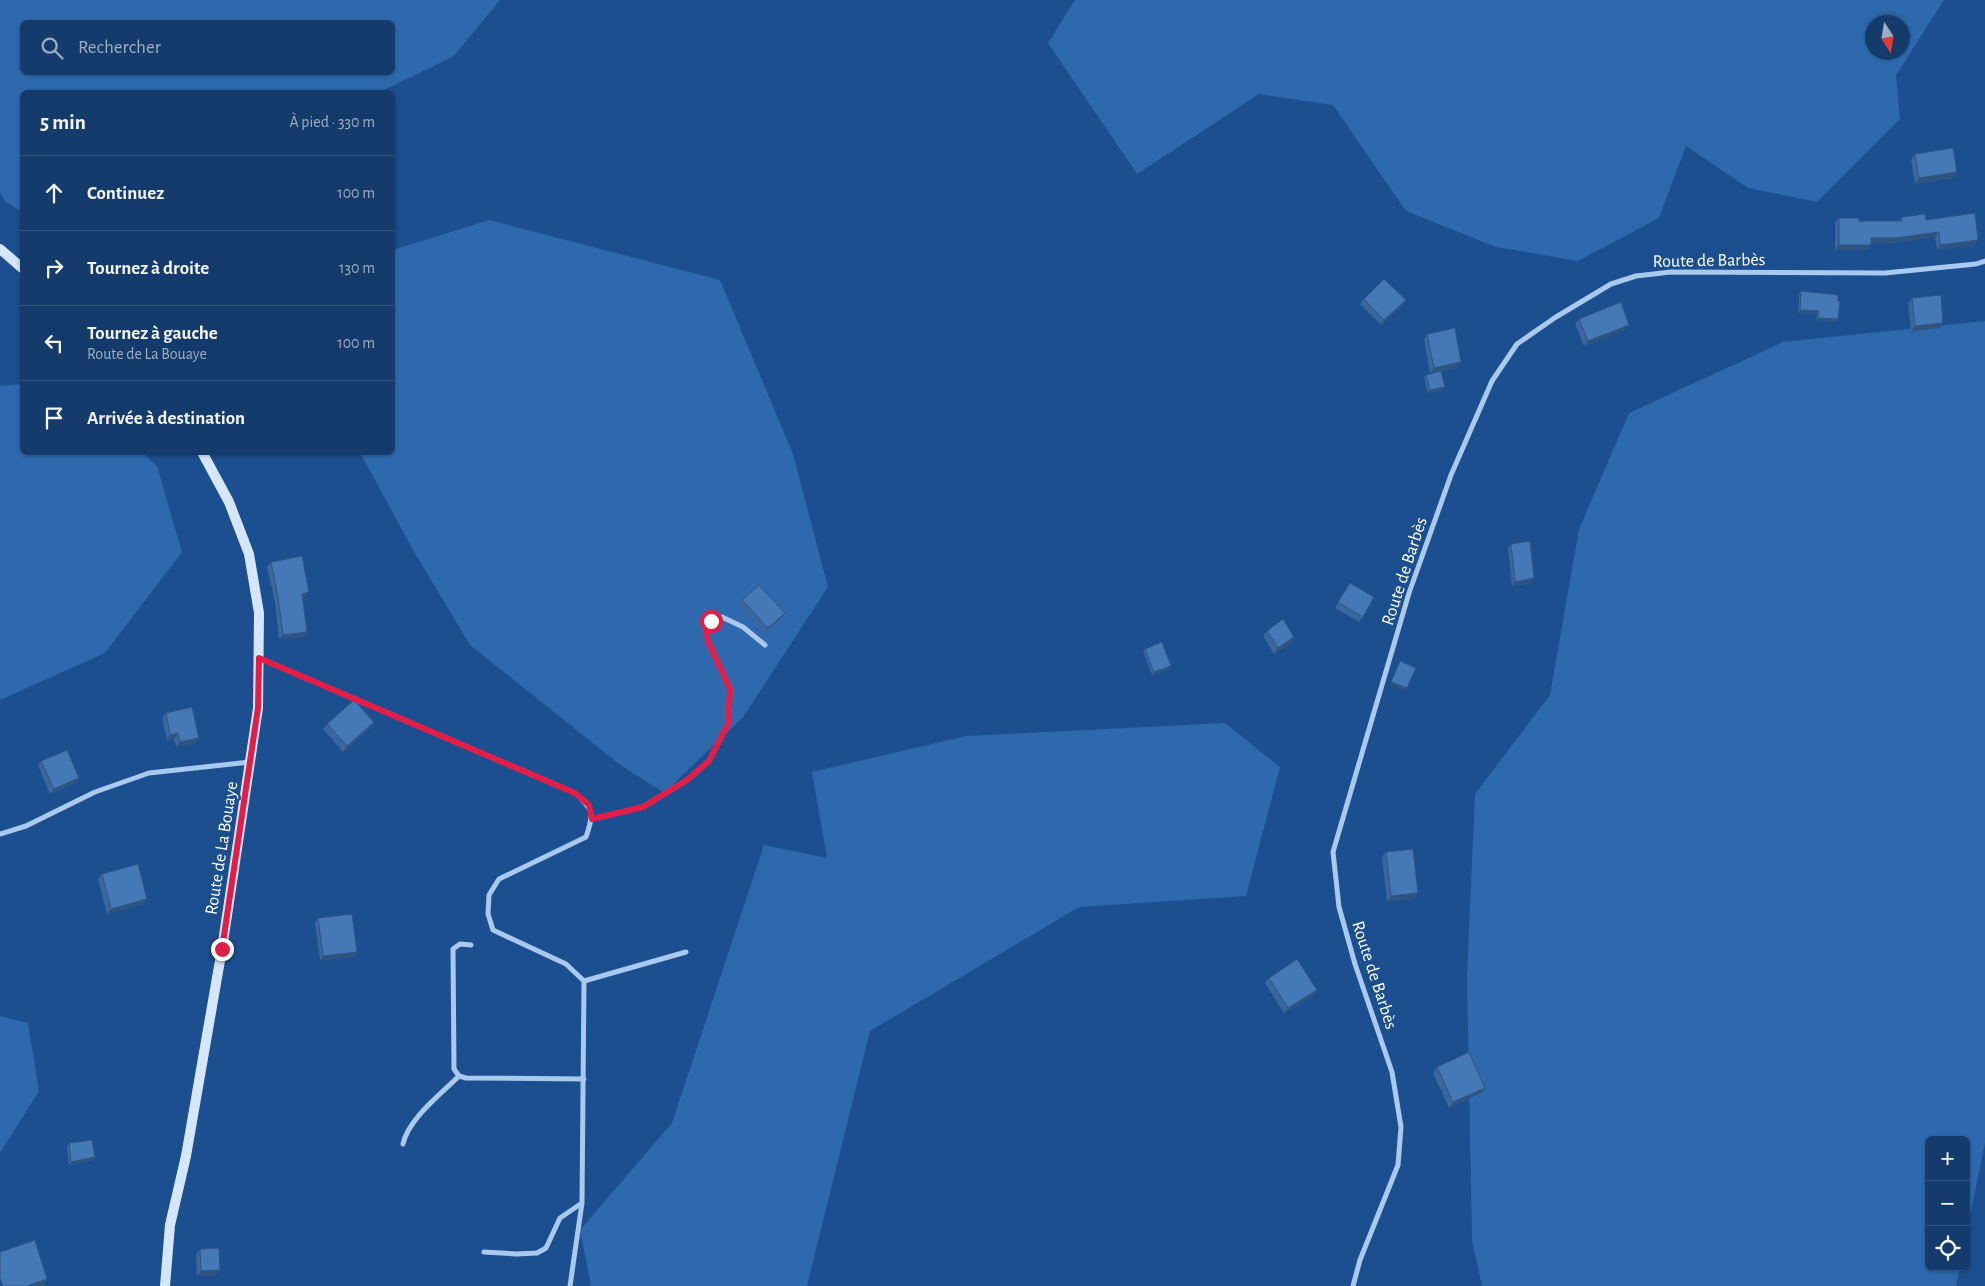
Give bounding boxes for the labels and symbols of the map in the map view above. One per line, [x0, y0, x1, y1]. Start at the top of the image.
north arrow [1865, 15, 1910, 60]
street label: Route de Barbès [1653, 251, 1765, 271]
street label: Route de Barbès [1379, 515, 1431, 628]
route start [700, 610, 723, 633]
street label: Route de La Bouaye [203, 780, 241, 916]
street label: Route de Barbès [1348, 919, 1400, 1032]
route end [211, 938, 234, 961]

